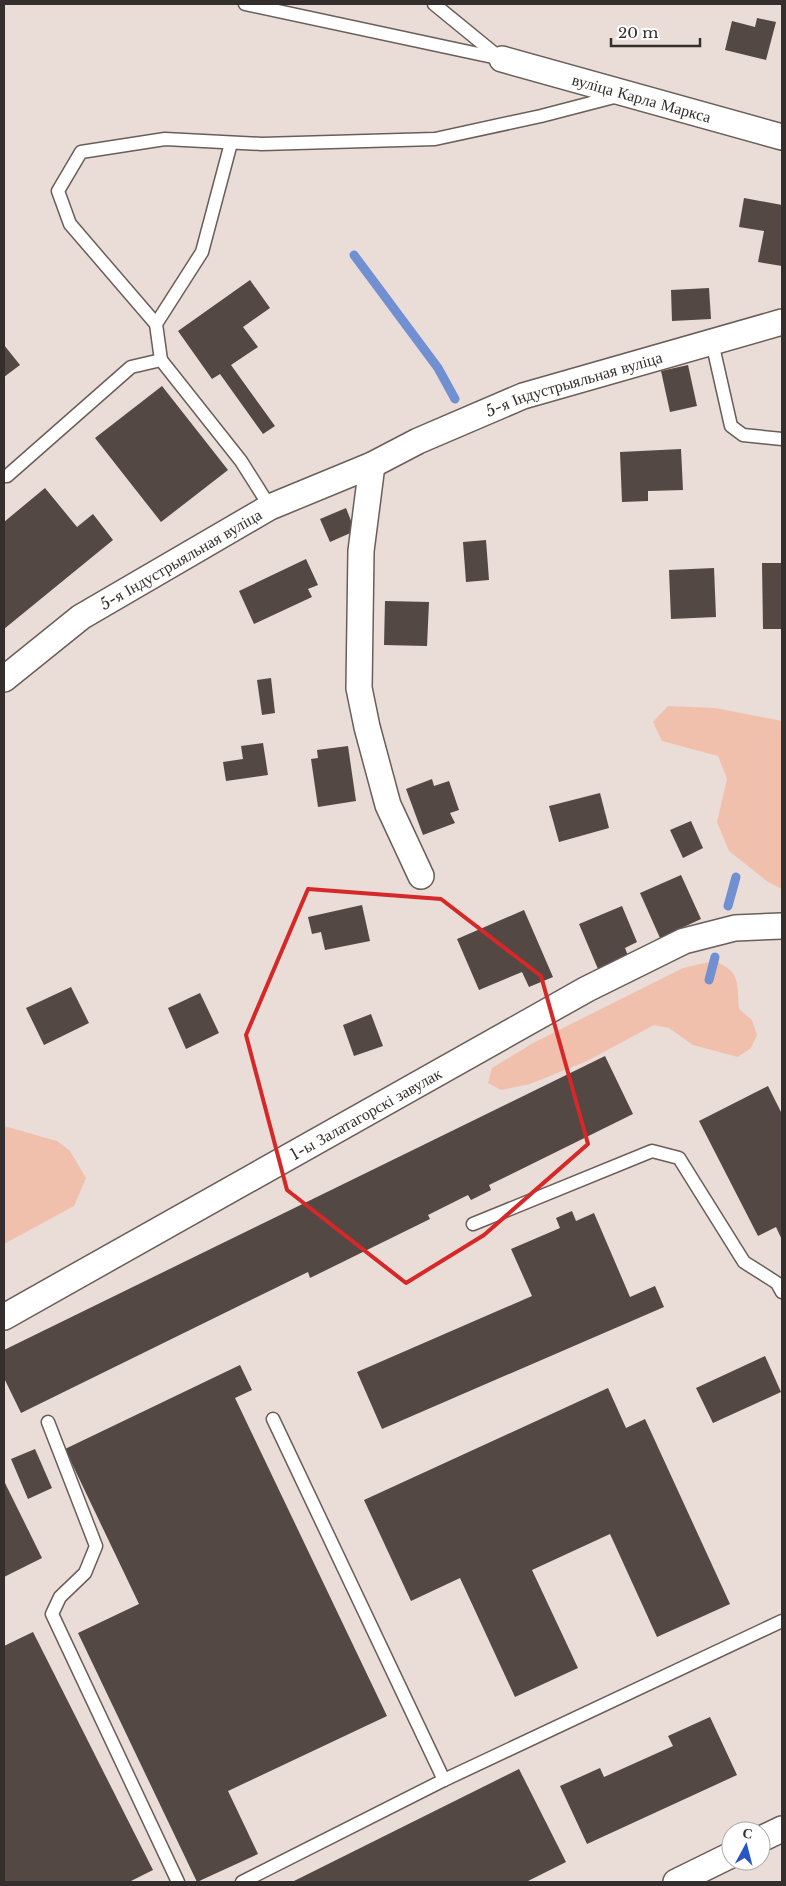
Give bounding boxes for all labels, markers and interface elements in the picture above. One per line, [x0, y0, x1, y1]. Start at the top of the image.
scale bar [611, 15, 700, 47]
text: 20 m [618, 23, 658, 42]
street label: вуліца Карла Маркса [570, 69, 713, 127]
street label: 5-я Індустрыяльная вуліца [482, 347, 664, 421]
street label: 5-я Індустрыяльная вуліца [96, 504, 265, 614]
street label: 1-ы Залатагорскі завулак [286, 1063, 445, 1164]
north arrow [721, 1821, 771, 1871]
text: С [741, 1824, 754, 1843]

